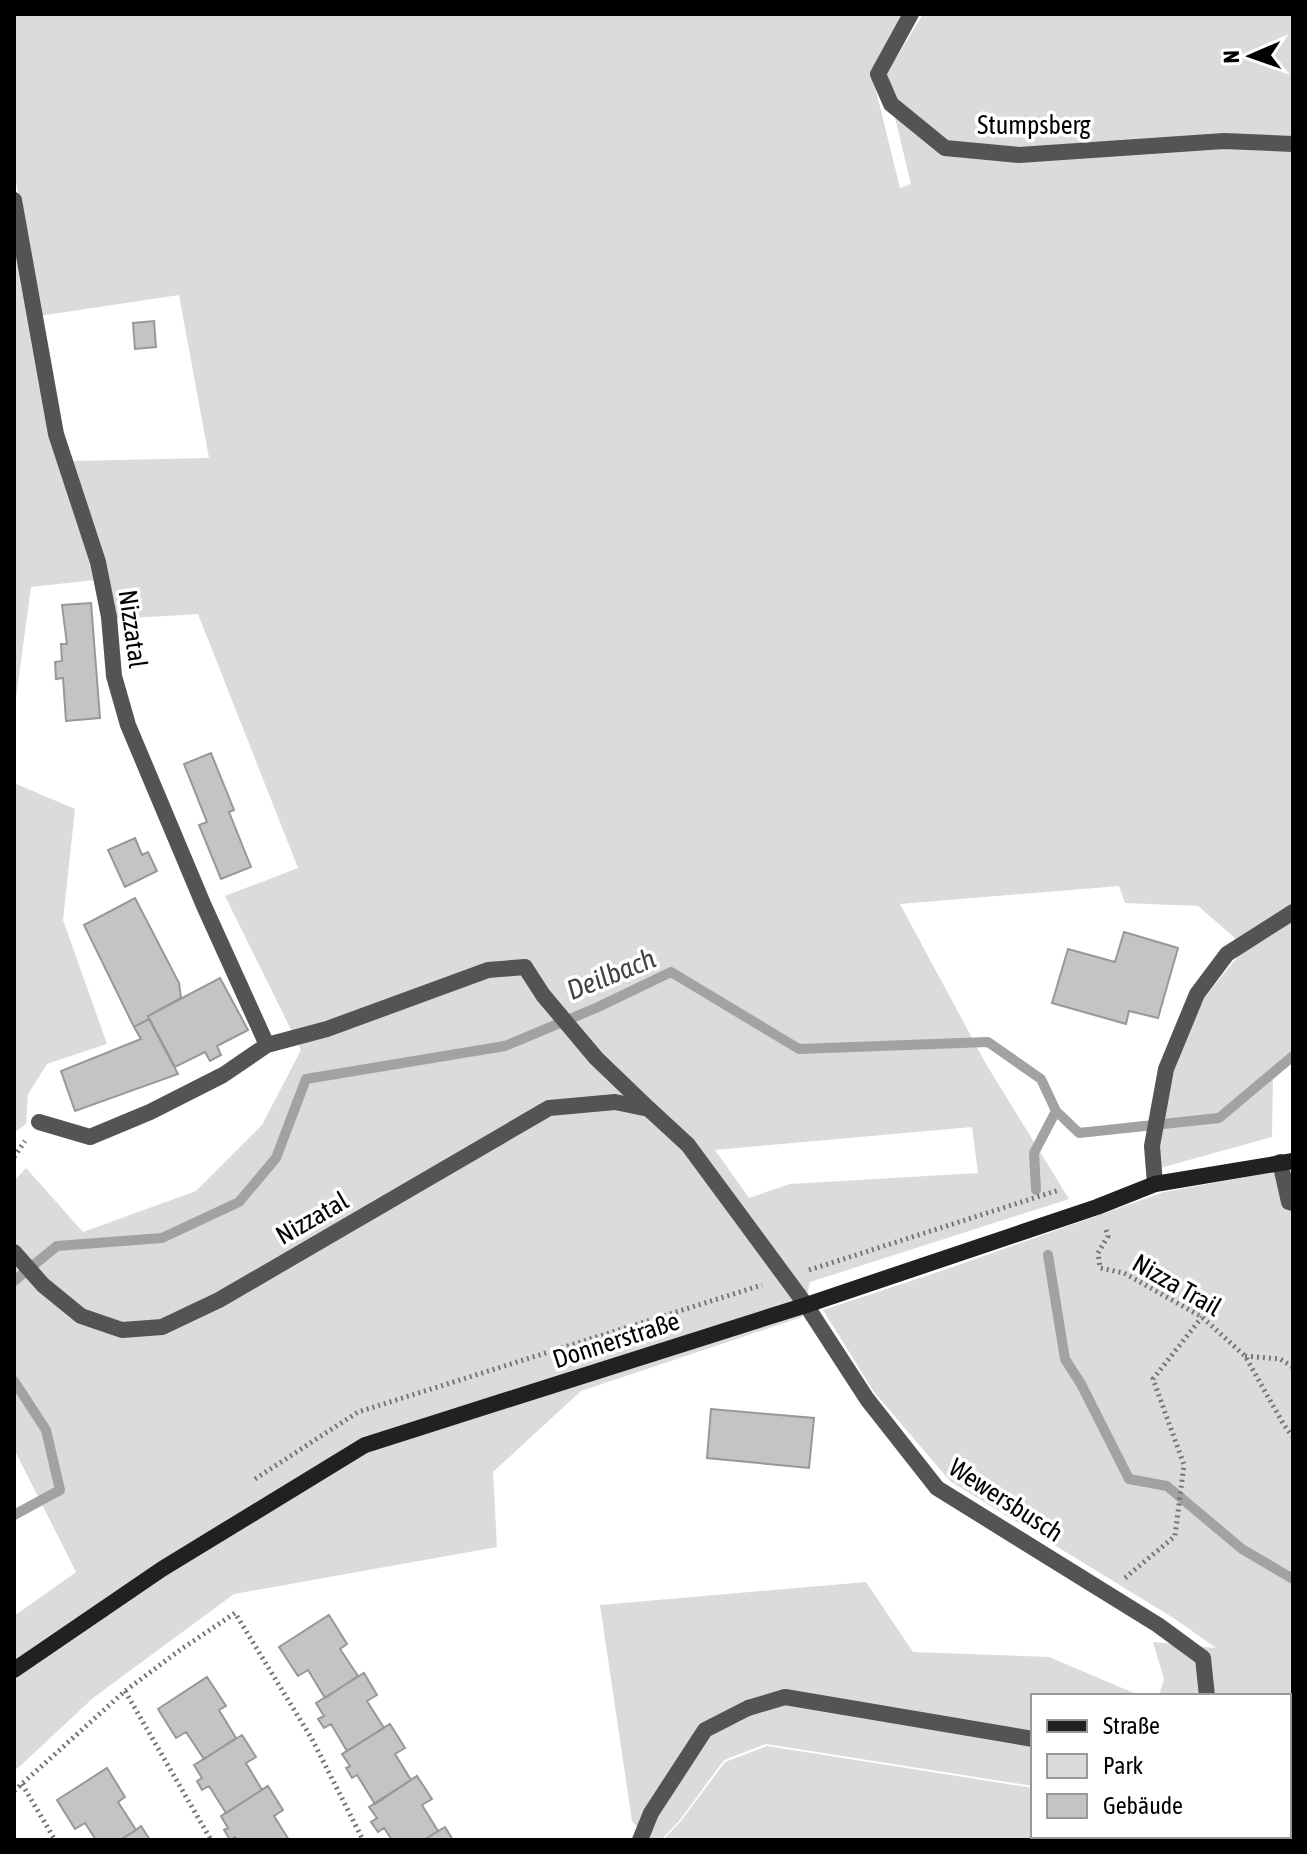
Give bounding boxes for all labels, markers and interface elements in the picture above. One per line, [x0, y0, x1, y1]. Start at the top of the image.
north arrow [1211, 16, 1291, 96]
text: N [1218, 50, 1244, 64]
street label: Stumpsberg [977, 110, 1092, 140]
street label: Nizzatal [113, 588, 153, 670]
water label: Deilbach [562, 942, 660, 1006]
street label: Nizzatal [270, 1185, 354, 1251]
street label: Nizza Trail [1127, 1248, 1227, 1322]
street label: Donnerstraße [549, 1305, 683, 1375]
street label: Wewersbusch [943, 1452, 1069, 1548]
legend [1031, 1694, 1291, 1838]
text: Straße [1103, 1712, 1160, 1739]
text: Park [1103, 1752, 1144, 1779]
text: Gebäude [1103, 1792, 1183, 1819]

